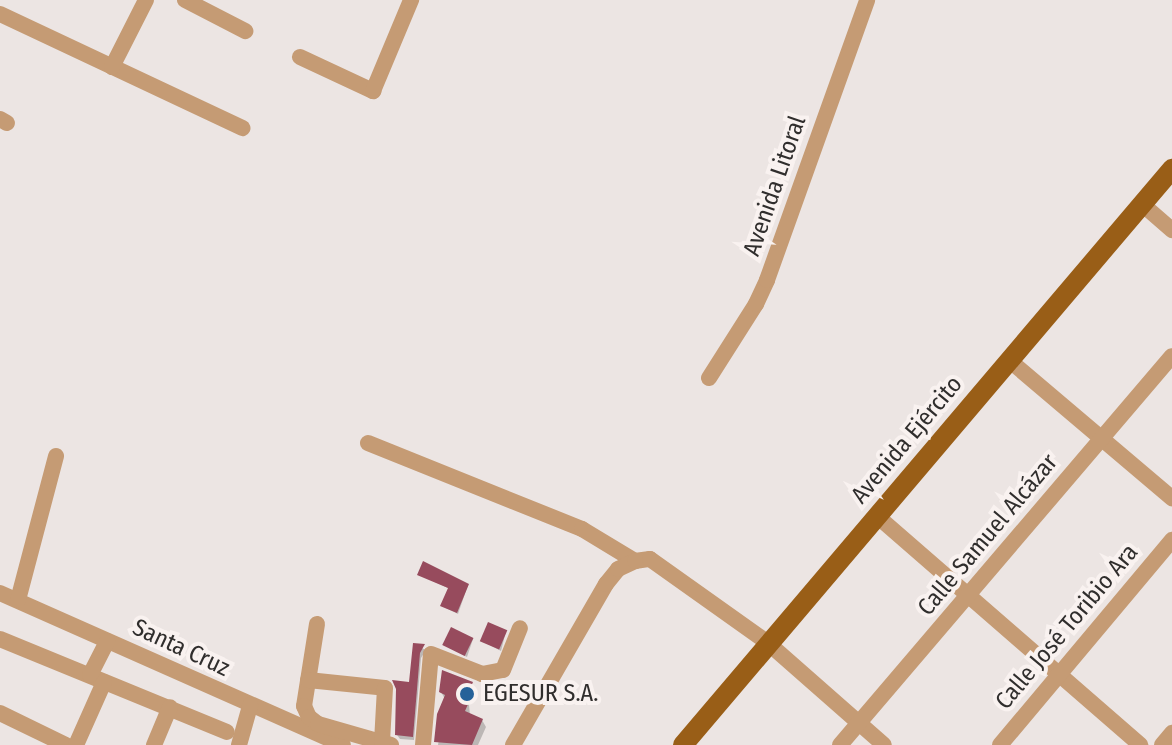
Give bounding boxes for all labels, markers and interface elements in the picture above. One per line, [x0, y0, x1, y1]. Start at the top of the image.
street label: Avenida Litoral [738, 112, 812, 260]
street label: Avenida Ejército [845, 370, 969, 510]
street label: Calle Samuel Alcázar [912, 448, 1064, 622]
street label: Calle José Toribio Ara [990, 539, 1144, 715]
street label: Santa Cruz [128, 613, 234, 683]
place label: EGESUR S.A. [483, 680, 598, 708]
marker: EGESUR S.A. [458, 685, 476, 703]

